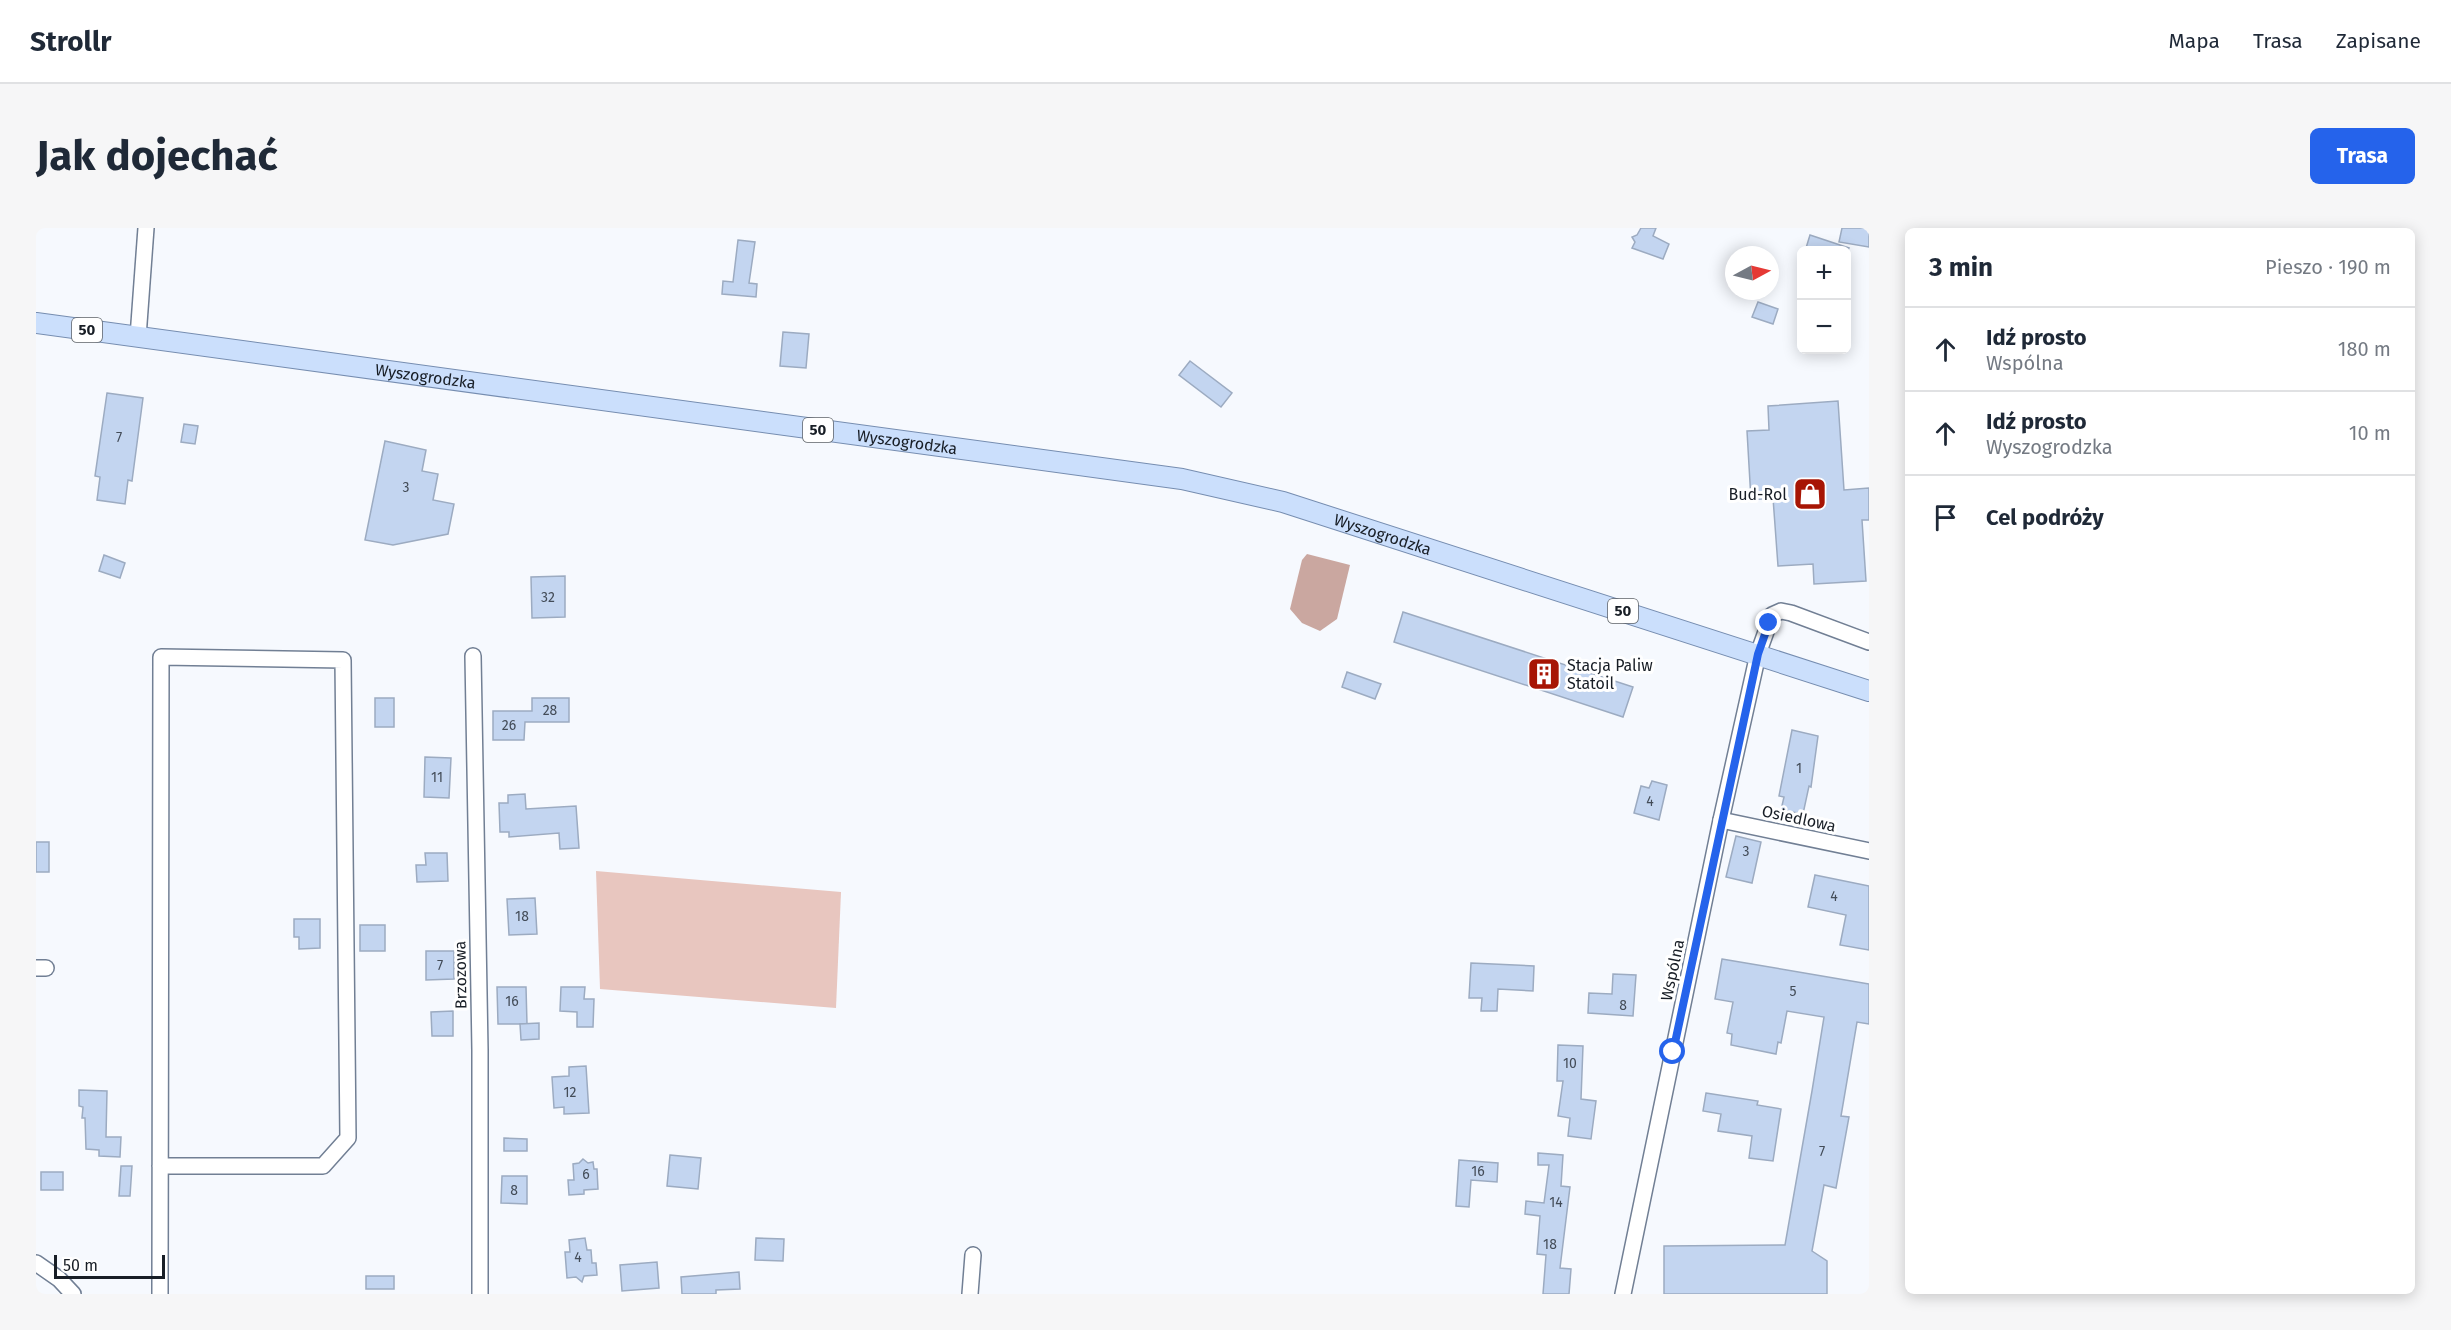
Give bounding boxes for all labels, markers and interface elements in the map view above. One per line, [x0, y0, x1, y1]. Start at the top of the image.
text: Strollr [30, 25, 111, 58]
text: Mapa [2168, 28, 2220, 54]
text: Trasa [2253, 28, 2303, 54]
text: Zapisane [2336, 28, 2421, 54]
button: Trasa [2310, 128, 2415, 184]
text: Jak dojechać [36, 131, 278, 181]
north arrow [1725, 246, 1779, 300]
map controls [1797, 246, 1851, 354]
button: + [1797, 246, 1851, 300]
text: 3 min [1929, 252, 1993, 283]
text: Pieszo · 190 m [2265, 255, 2391, 279]
button: − [1797, 300, 1851, 354]
road number: 50 [72, 318, 102, 342]
text: Idź prosto [1986, 324, 2087, 351]
icon: ahead [1929, 333, 1962, 366]
text: 180 m [2338, 337, 2391, 361]
text: Wspólna [1986, 351, 2064, 375]
street label: Wyszogrodzka [374, 360, 477, 393]
text: Idź prosto [1986, 408, 2087, 435]
icon: ahead [1929, 417, 1962, 450]
road number: 50 [803, 418, 833, 442]
text: 10 m [2349, 421, 2391, 445]
street label: Wyszogrodzka [855, 426, 958, 458]
house number: 7 [116, 429, 122, 446]
text: Wyszogrodzka [1986, 435, 2113, 459]
shop icon: Bud-Rol [1792, 476, 1828, 512]
house number: 3 [403, 479, 410, 496]
place label: Bud-Rol [1728, 485, 1787, 504]
icon: arrive [1929, 501, 1962, 534]
text: Cel podróży [1986, 504, 2104, 531]
street label: Wyszogrodzka [1331, 510, 1434, 559]
house number: 32 [541, 589, 555, 606]
road number: 50 [1608, 599, 1638, 623]
route end [1755, 609, 1781, 635]
building icon: Stacja Paliw Statoil [1526, 656, 1562, 692]
place label: Stacja Paliw Statoil [1567, 656, 1653, 693]
house number: 28 [543, 702, 558, 719]
house number: 26 [502, 717, 516, 734]
house number: 1 [1796, 760, 1802, 777]
house number: 11 [431, 769, 443, 786]
house number: 4 [1646, 793, 1654, 810]
street label: Osiedlowa [1760, 801, 1838, 836]
house number: 3 [1743, 843, 1750, 860]
house number: 4 [1830, 888, 1838, 905]
house number: 18 [515, 908, 529, 925]
street label: Wspólna [1657, 938, 1688, 1002]
street label: Brzozowa [450, 941, 471, 1009]
house number: 7 [437, 957, 443, 974]
house number: 5 [1789, 983, 1797, 1000]
house number: 16 [505, 993, 519, 1010]
house number: 8 [1619, 997, 1627, 1014]
route start [1659, 1038, 1685, 1064]
house number: 10 [1563, 1055, 1577, 1072]
house number: 12 [564, 1084, 577, 1101]
house number: 7 [1819, 1143, 1825, 1160]
house number: 16 [1471, 1163, 1485, 1180]
house number: 6 [582, 1166, 590, 1183]
house number: 8 [510, 1182, 518, 1199]
house number: 14 [1549, 1194, 1563, 1211]
house number: 18 [1543, 1236, 1557, 1253]
house number: 4 [574, 1249, 582, 1266]
scale bar [54, 1252, 165, 1280]
text: 50 m [63, 1256, 98, 1275]

